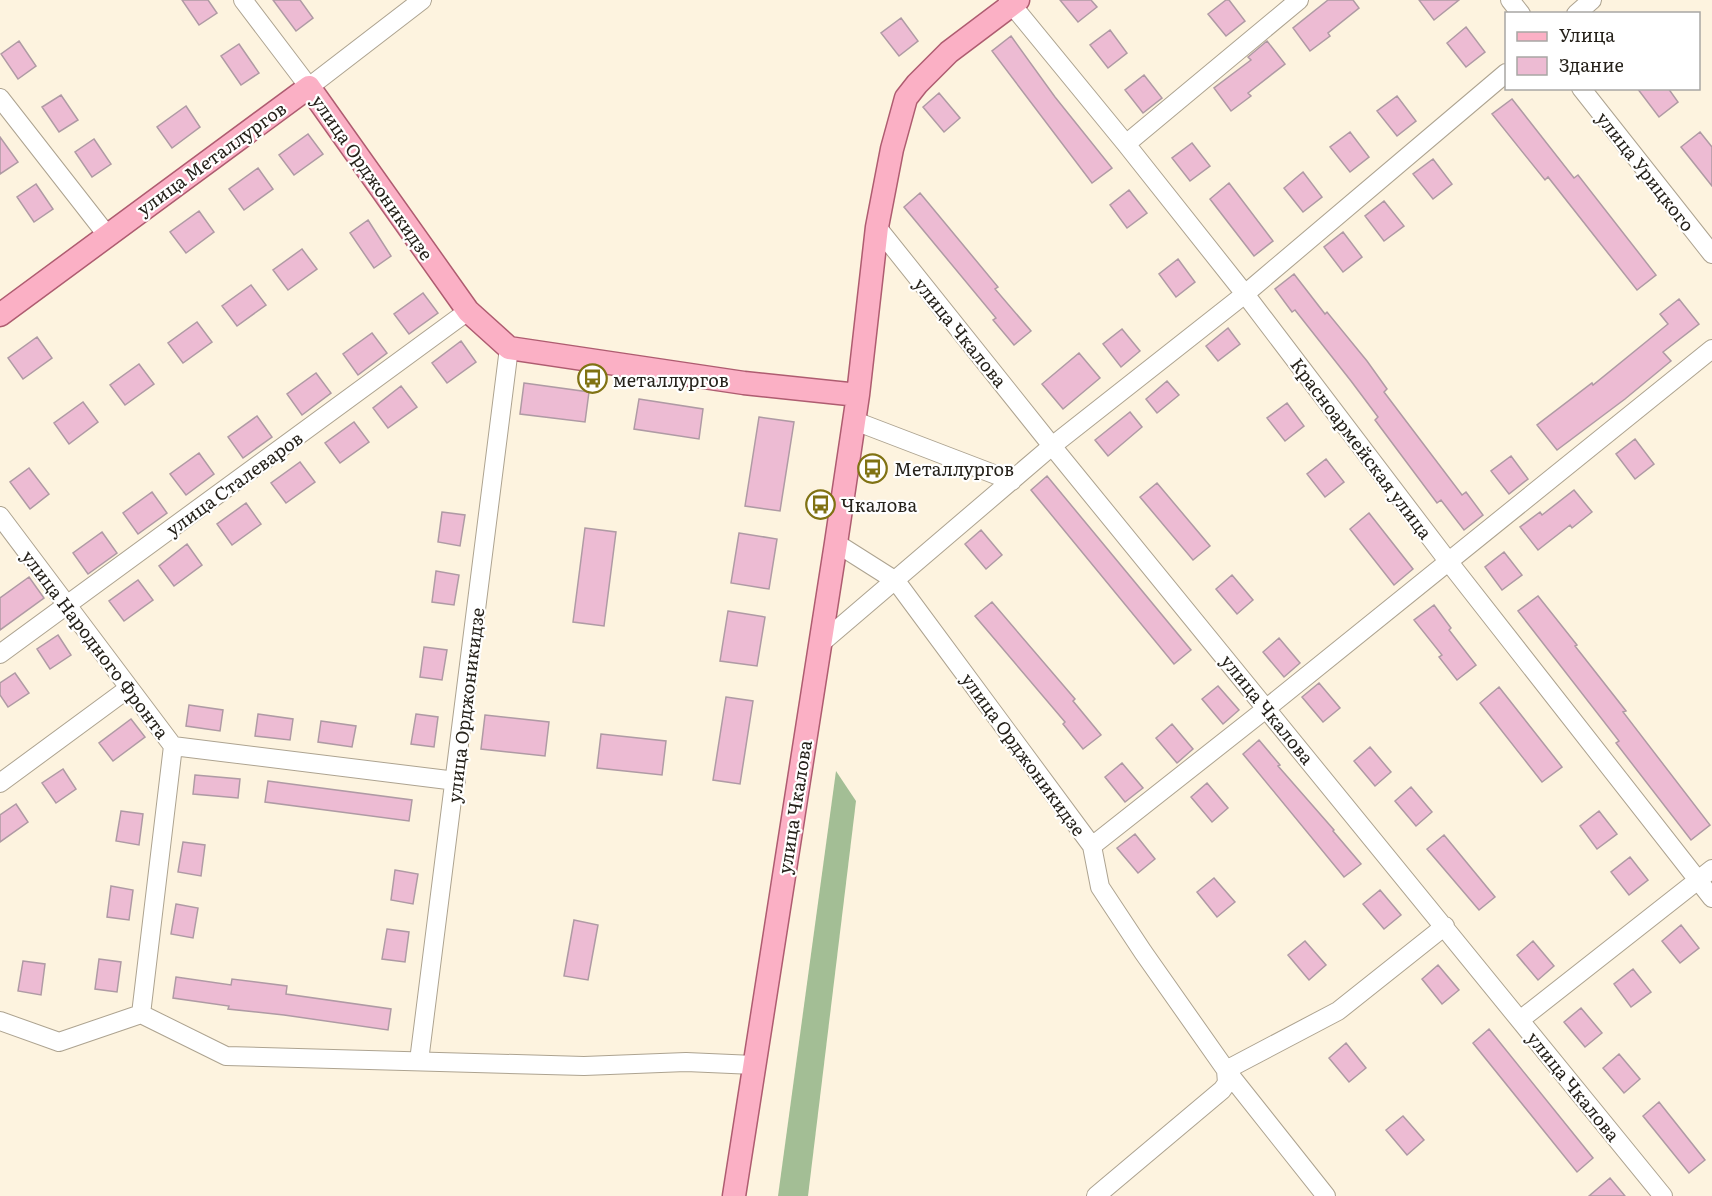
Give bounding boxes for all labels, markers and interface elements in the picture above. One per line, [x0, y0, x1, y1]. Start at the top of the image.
legend [1505, 12, 1700, 90]
text: Улица [1559, 21, 1615, 48]
text: Здание [1559, 51, 1624, 78]
street label: улица Орджоникидзе [306, 89, 440, 265]
street label: улица Металлургов [131, 94, 291, 222]
street label: улица Урицкого [1590, 105, 1702, 237]
street label: улица Чкалова [908, 271, 1014, 393]
street label: Красноармейская улица [1285, 352, 1439, 545]
bus stop icon: металлургов [576, 363, 608, 395]
place label: металлургов [613, 366, 729, 393]
street label: улица Сталеваров [160, 424, 308, 542]
bus stop icon: Металлургов [857, 452, 889, 484]
place label: Металлургов [894, 455, 1014, 482]
bus stop icon: Чкалова [804, 488, 836, 520]
place label: Чкалова [841, 491, 917, 518]
street label: улица Народного Фронта [16, 544, 176, 744]
street label: улица Орджоникидзе [440, 606, 490, 804]
street label: улица Чкалова [1215, 648, 1321, 770]
street label: улица Орджоникидзе [955, 667, 1093, 841]
street label: улица Чкалова [770, 738, 818, 876]
street label: улица Чкалова [1521, 1025, 1627, 1147]

